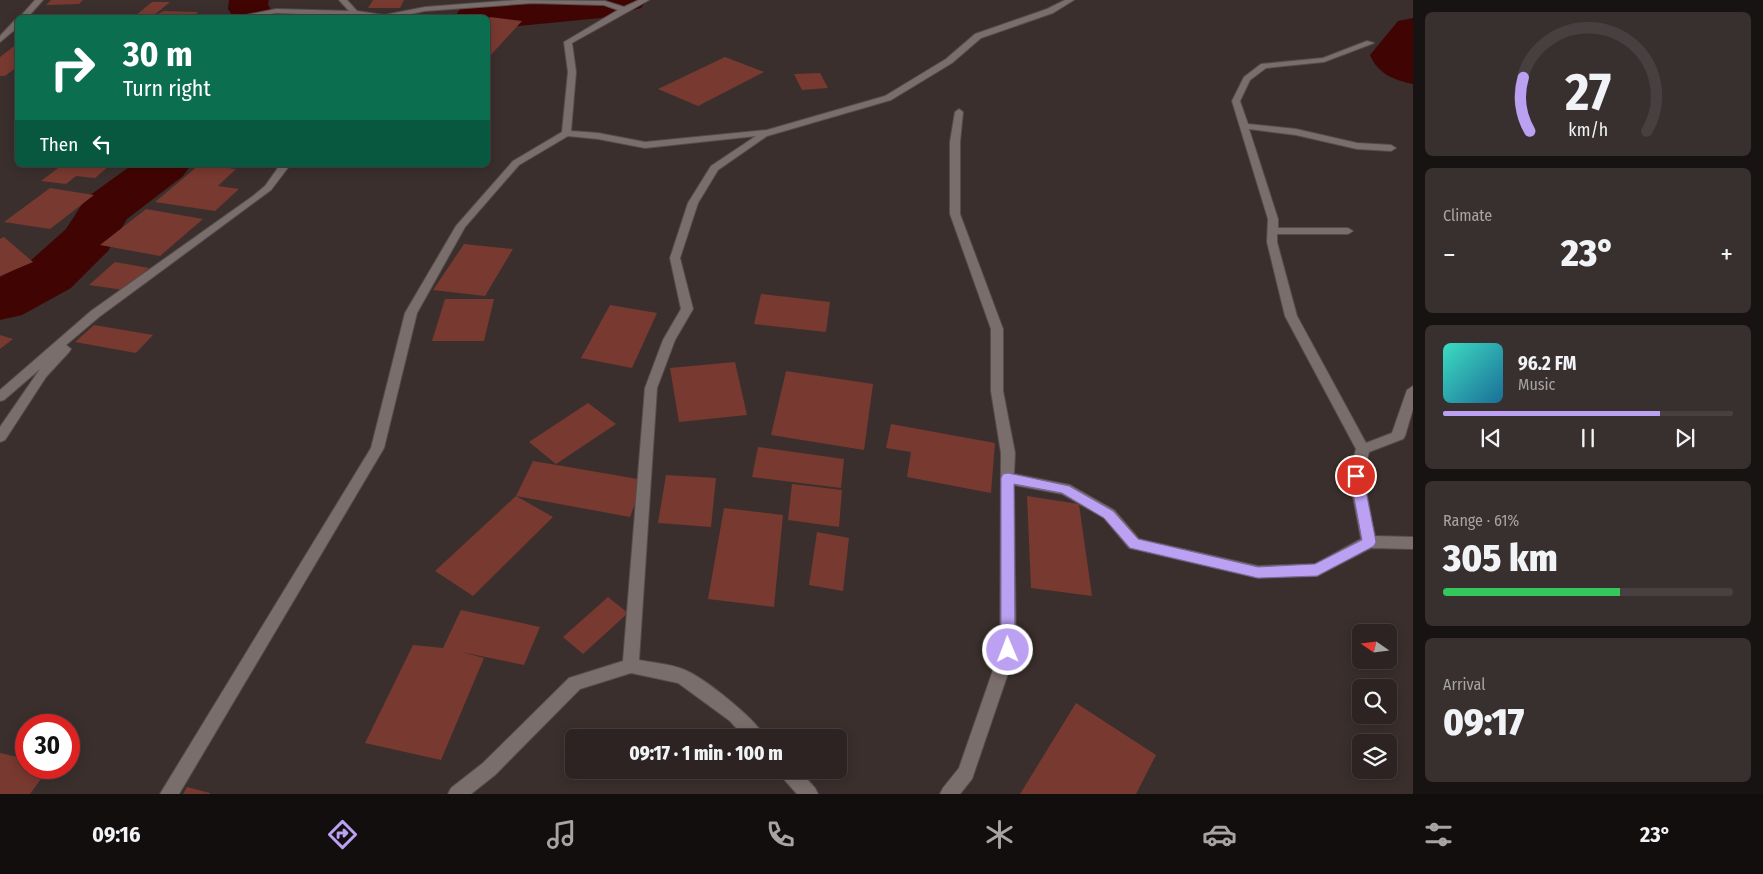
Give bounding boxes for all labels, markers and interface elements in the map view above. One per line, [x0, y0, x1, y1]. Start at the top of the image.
text: 30 m [123, 33, 193, 75]
icon: right [40, 35, 105, 100]
text: 27 [1564, 61, 1611, 124]
text: Turn right [123, 75, 211, 102]
text: km/h [1568, 119, 1608, 141]
icon: left [88, 130, 116, 158]
text: Then [40, 133, 78, 156]
text: Climate [1443, 206, 1492, 225]
text: 23° [1561, 230, 1615, 276]
text: − [1443, 238, 1456, 271]
text: + [1720, 238, 1733, 271]
text: 96.2 FM [1518, 352, 1576, 375]
text: Music [1518, 375, 1555, 394]
icon: previous [1477, 424, 1505, 452]
icon: pause [1574, 424, 1602, 452]
icon: next [1671, 424, 1699, 452]
pin [1335, 455, 1377, 497]
icon: arrive [1342, 462, 1370, 490]
text: Range · 61% [1443, 511, 1519, 530]
text: 305 km [1443, 535, 1558, 581]
position arrow [981, 623, 1033, 675]
north arrow [1352, 624, 1398, 669]
map controls [1352, 624, 1397, 779]
text: Arrival [1443, 675, 1485, 694]
button: search [1352, 679, 1397, 724]
text: 09:17 [1443, 699, 1524, 745]
speed limit sign: 30 [15, 714, 80, 779]
button: layers [1352, 734, 1397, 779]
text: 09:17 · 1 min · 100 m [629, 742, 783, 765]
icon: directions [325, 817, 360, 852]
icon: music [544, 817, 579, 852]
icon: phone [763, 817, 798, 852]
icon: climate [982, 817, 1017, 852]
icon: car [1202, 817, 1237, 852]
icon: filters [1421, 817, 1456, 852]
text: 09:16 [92, 821, 140, 848]
text: 23° [1640, 821, 1671, 848]

